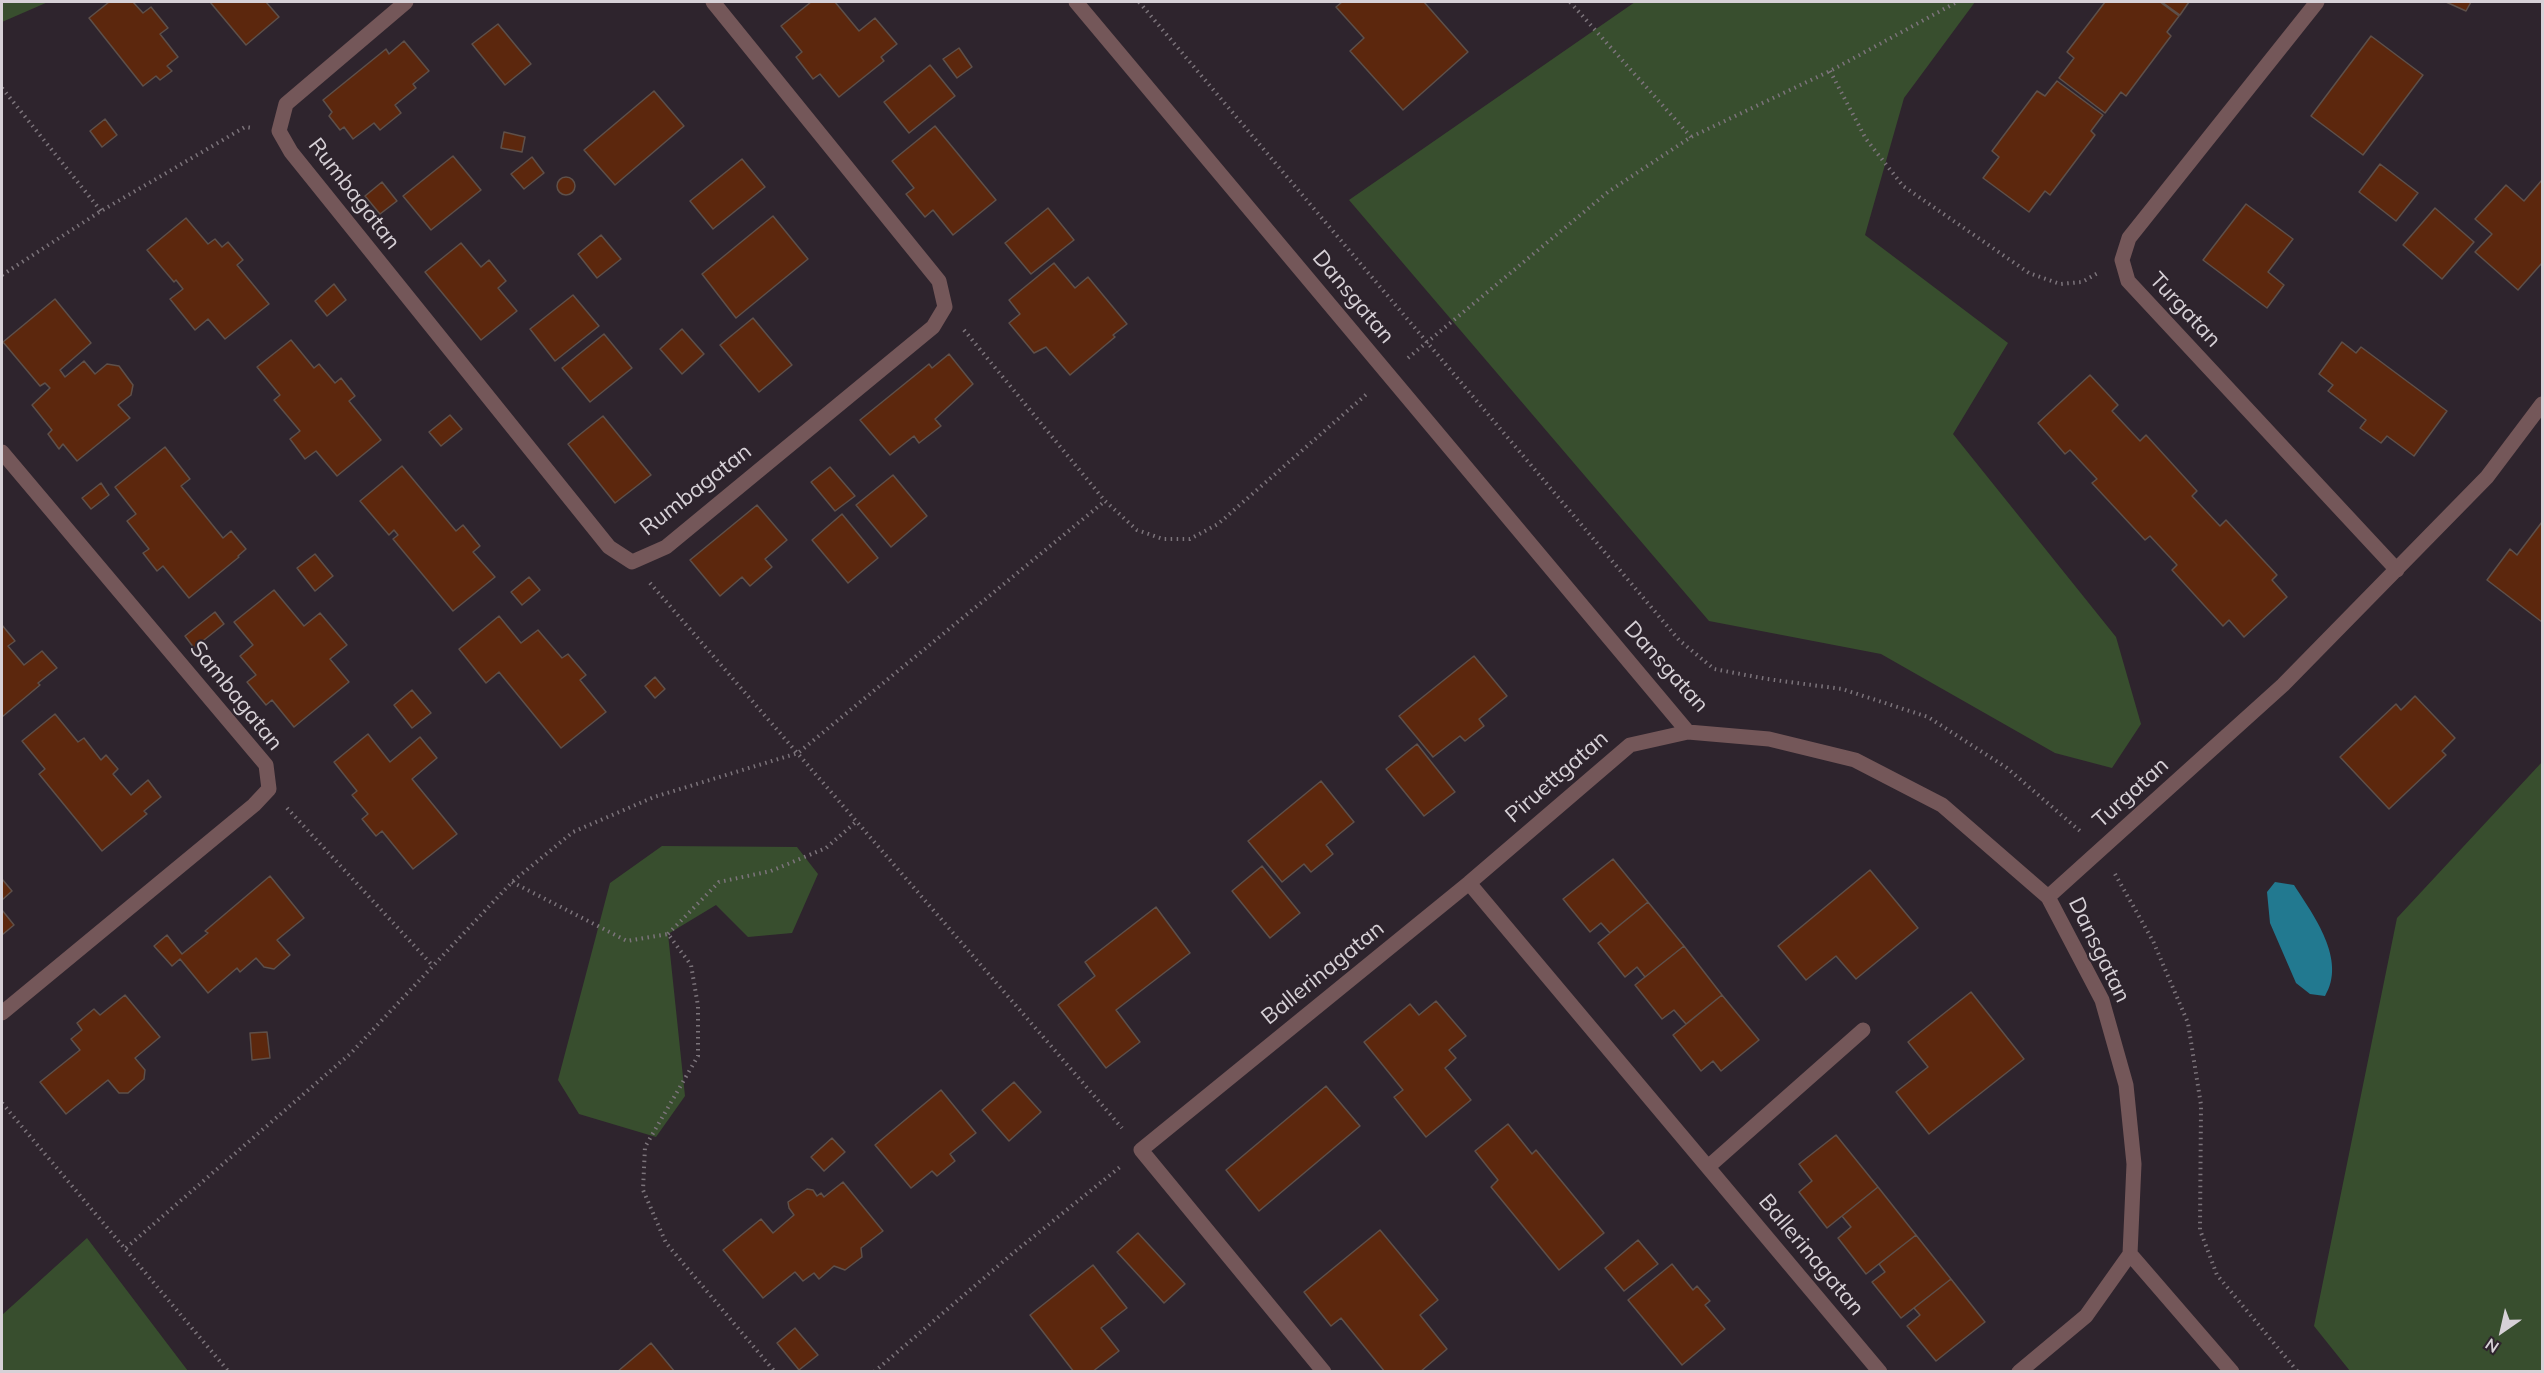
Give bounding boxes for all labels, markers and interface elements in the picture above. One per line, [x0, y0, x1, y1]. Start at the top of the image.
street label: Rumbagatan [302, 133, 406, 255]
street label: Dansgatan [1306, 245, 1400, 349]
street label: Turgatan [2144, 267, 2226, 353]
street label: Rumbagatan [635, 438, 757, 542]
street label: Dansgatan [1618, 616, 1714, 718]
street label: Sambagatan [184, 636, 288, 756]
street label: Piruettgatan [1500, 725, 1614, 829]
street label: Turgatan [2088, 752, 2174, 834]
street label: Dansgatan [2062, 893, 2136, 1007]
street label: Ballerinagatan [1256, 915, 1390, 1031]
street label: Ballerinagatan [1753, 1189, 1869, 1321]
north arrow [2472, 1301, 2532, 1361]
text: N [2481, 1334, 2503, 1358]

